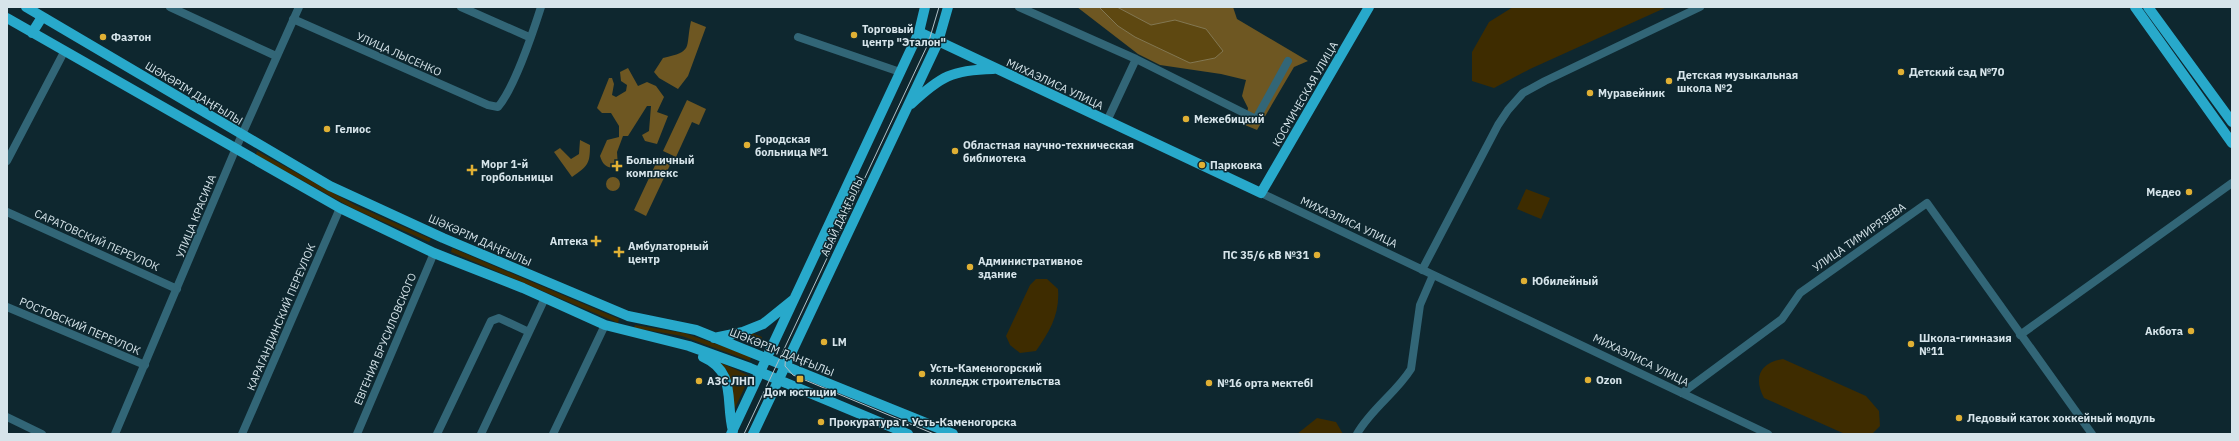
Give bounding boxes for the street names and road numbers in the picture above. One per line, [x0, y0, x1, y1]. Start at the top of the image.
street label: УЛИЦА ЛЫСЕНКО [354, 29, 444, 79]
street label: КОСМИЧЕСКАЯ УЛИЦА [1269, 39, 1341, 149]
street label: МИХАЭЛИСА УЛИЦА [1004, 55, 1106, 113]
street label: ШӘКӘРІМ ДАҢҒЫЛЫ [143, 58, 245, 128]
street label: УЛИЦА КРАСИНА [173, 172, 219, 260]
street label: АБАЙ ДАҢҒЫЛЫ [817, 174, 867, 258]
street label: МИХАЭЛИСА УЛИЦА [1298, 193, 1400, 251]
street label: УЛИЦА ТИМИРЯЗЕВА [1810, 200, 1908, 274]
street label: САРАТОВСКИЙ ПЕРЕУЛОК [32, 206, 162, 274]
street label: ШӘКӘРІМ ДАҢҒЫЛЫ [426, 211, 534, 269]
street label: КАРАГАНДИНСКИЙ ПЕРЕУЛОК [244, 241, 318, 393]
street label: ЕВГЕНИЯ БРУСИЛОВСКОГО [351, 271, 419, 407]
street label: РОСТОВСКИЙ ПЕРЕУЛОК [17, 294, 143, 358]
street label: ШӘКӘРІМ ДАҢҒЫЛЫ [728, 325, 836, 379]
street label: МИХАЭЛИСА УЛИЦА [1591, 331, 1691, 389]

